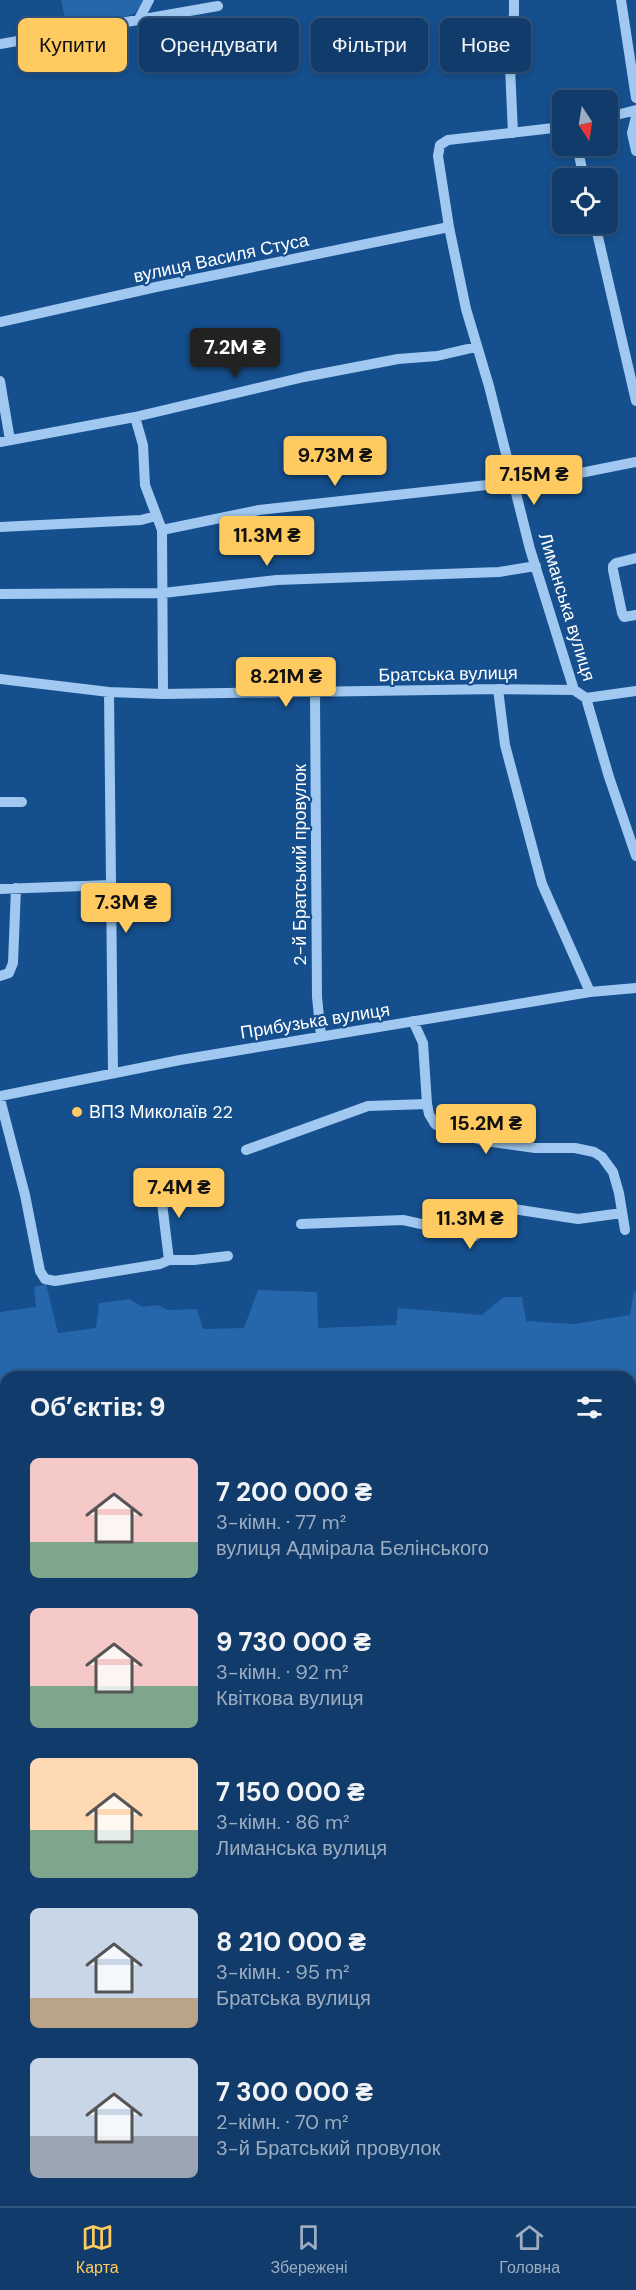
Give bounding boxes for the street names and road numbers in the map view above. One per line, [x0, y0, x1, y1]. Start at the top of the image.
street label: вулиця Василя Стуса [131, 227, 312, 288]
street label: Лиманська вулиця [533, 530, 601, 684]
street label: Братська вулиця [378, 661, 518, 687]
street label: 2-й Братський провулок [288, 764, 312, 966]
street label: Прибузька вулиця [239, 997, 391, 1045]

